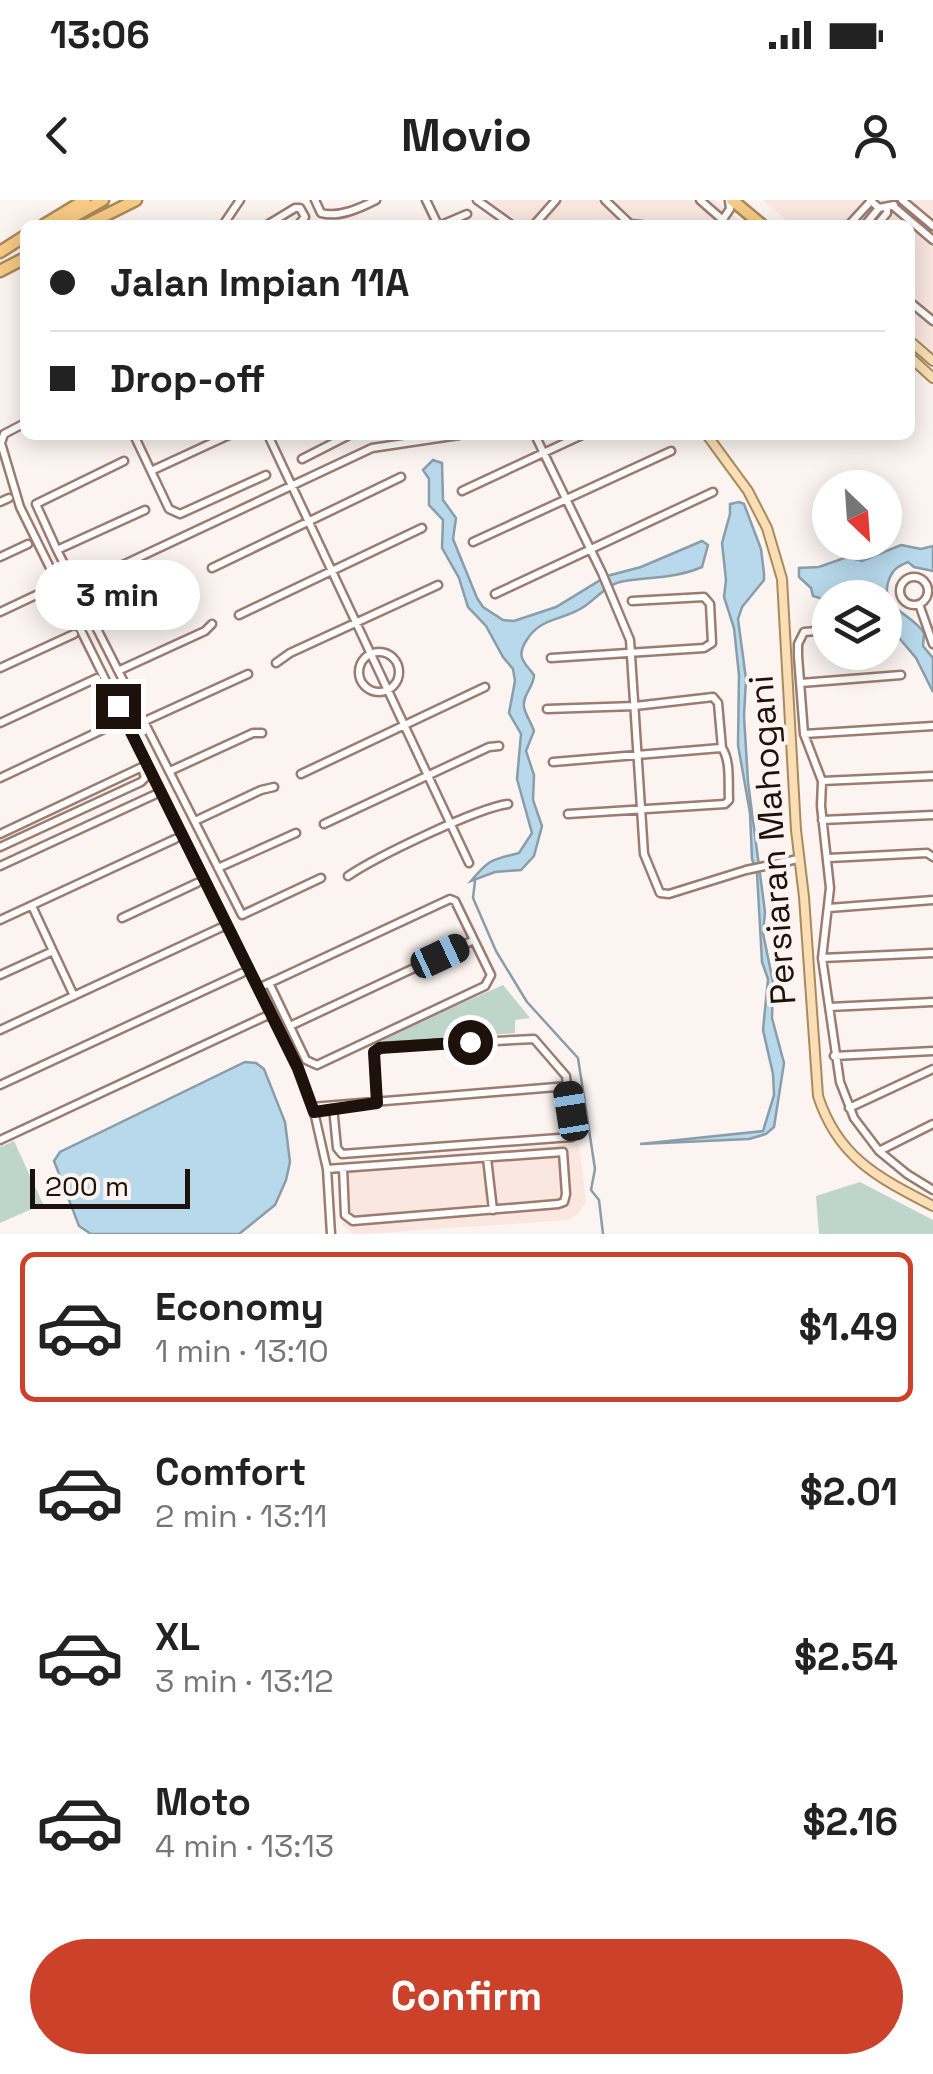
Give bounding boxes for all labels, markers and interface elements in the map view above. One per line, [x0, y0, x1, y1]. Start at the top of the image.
text: 13:06 [50, 11, 150, 59]
text: Movio [401, 107, 532, 164]
icon: back [30, 108, 85, 163]
icon: person [848, 108, 903, 163]
text: Jalan Impian 11A [110, 259, 409, 307]
text: Drop-off [110, 355, 265, 403]
north arrow [812, 470, 902, 560]
map controls [812, 470, 902, 670]
callout: 3 min [36, 561, 200, 631]
text: 3 min [76, 575, 159, 615]
button: layers [812, 580, 902, 670]
street label: Persiaran Mahogani [739, 674, 805, 1006]
route end [96, 684, 141, 729]
car [406, 930, 474, 982]
route start [448, 1020, 493, 1065]
car [551, 1079, 591, 1143]
scale bar [30, 1164, 190, 1208]
text: 200 m [45, 1168, 129, 1204]
icon: car [35, 1282, 125, 1372]
text: Economy [155, 1283, 324, 1331]
text: $1.49 [799, 1303, 898, 1351]
text: 1 min · 13:10 [155, 1331, 329, 1371]
icon: car [35, 1447, 125, 1537]
text: Comfort [155, 1448, 306, 1496]
text: $2.01 [800, 1468, 898, 1516]
text: 2 min · 13:11 [155, 1496, 327, 1536]
icon: car [35, 1612, 125, 1702]
text: XL [155, 1613, 200, 1661]
text: $2.54 [794, 1633, 898, 1681]
text: 3 min · 13:12 [155, 1661, 333, 1701]
icon: car [35, 1777, 125, 1867]
text: Moto [155, 1778, 251, 1826]
text: $2.16 [802, 1798, 898, 1846]
text: 4 min · 13:13 [155, 1826, 334, 1866]
button: Confirm [30, 1939, 903, 2054]

